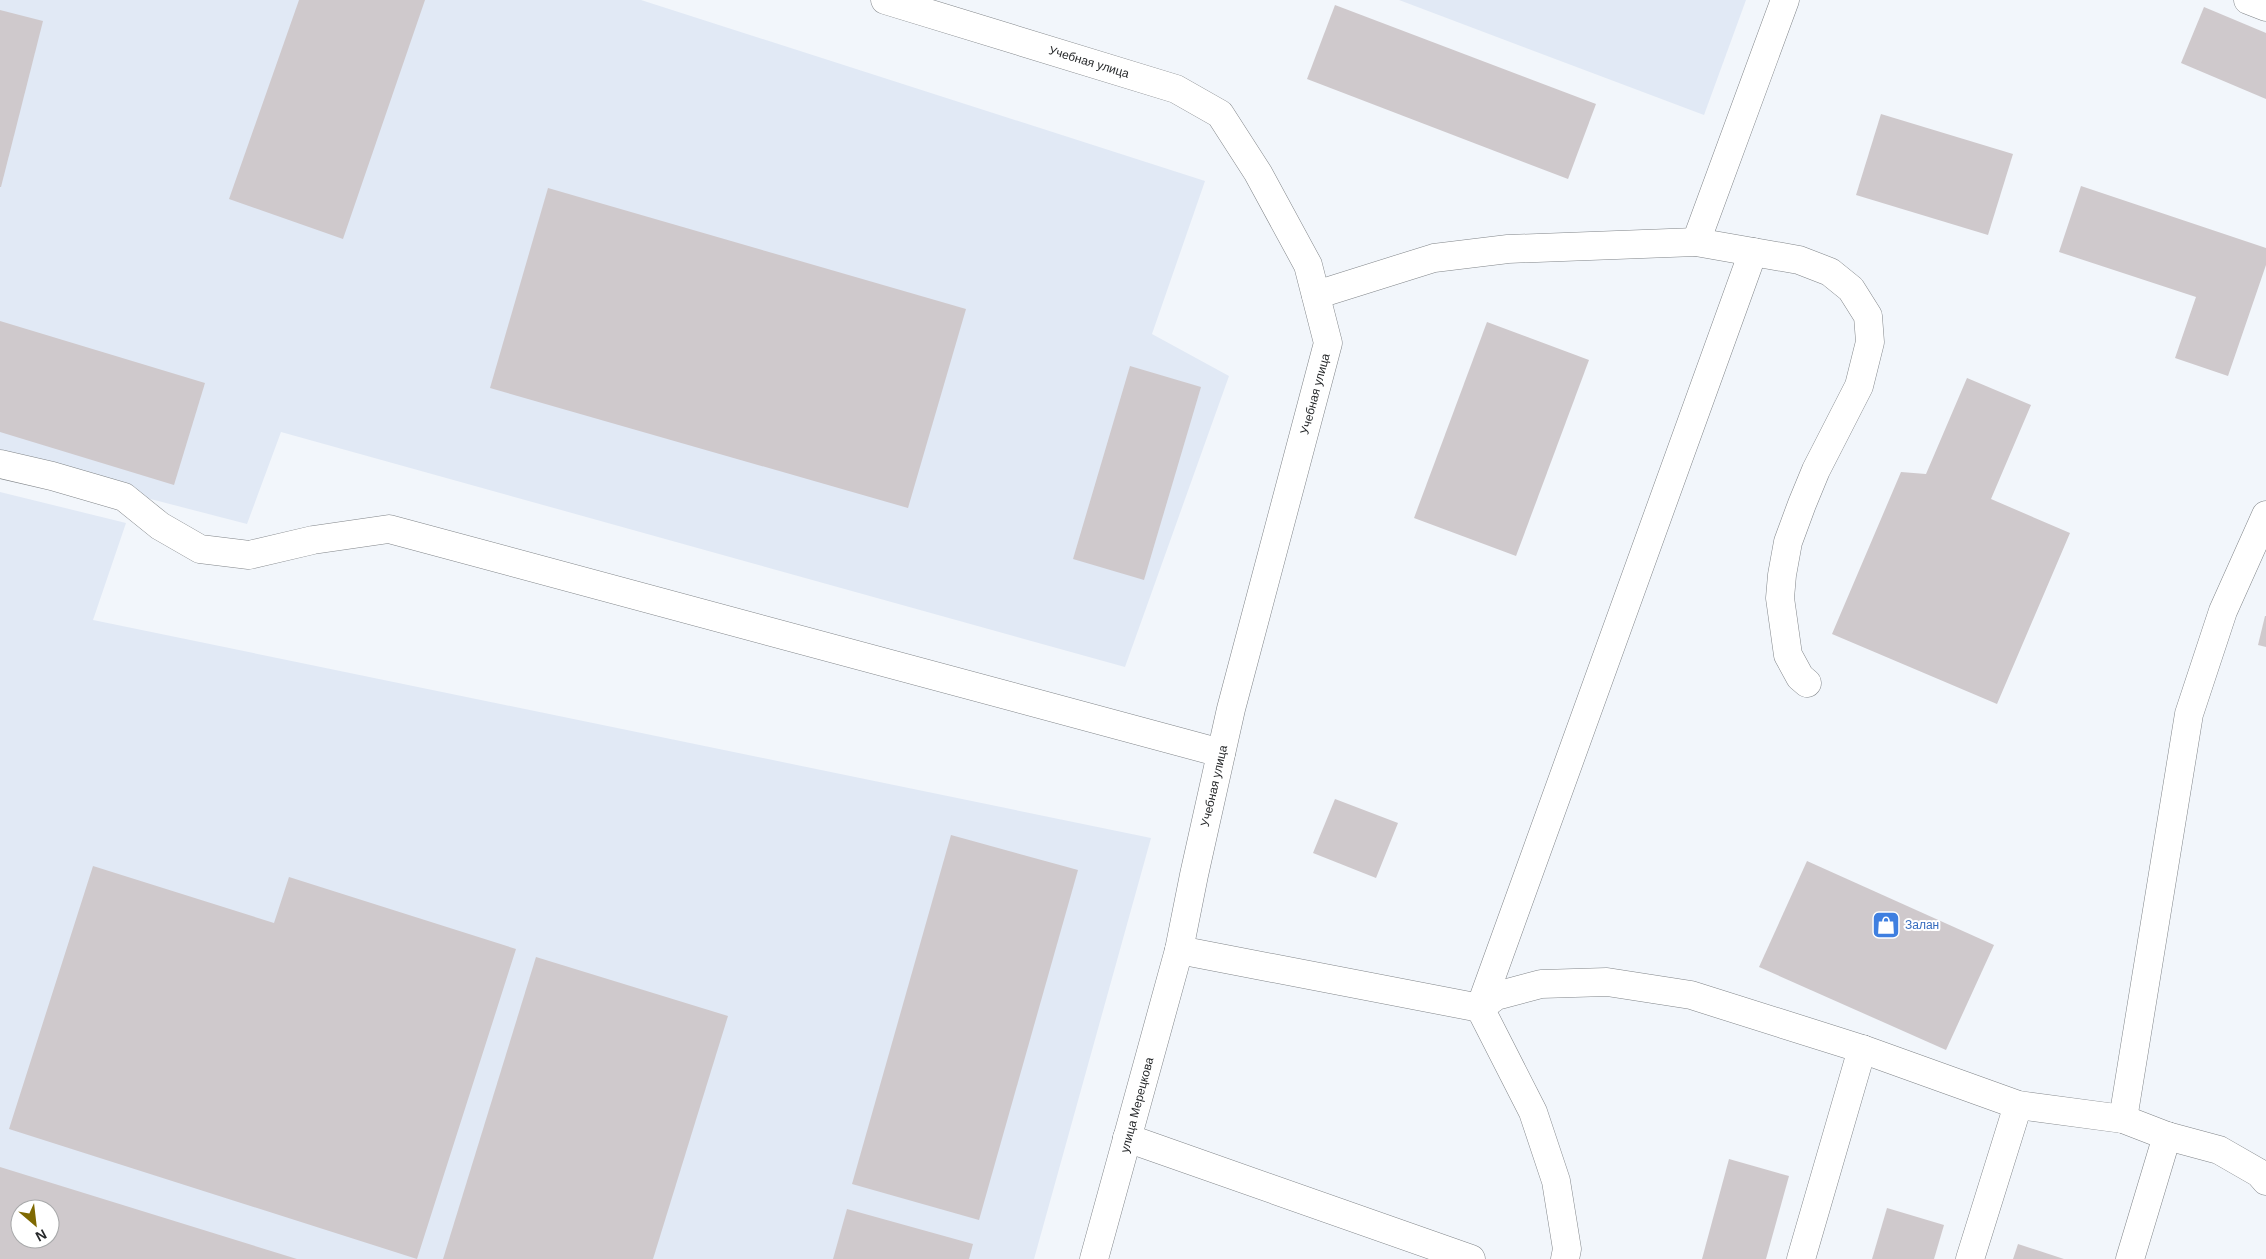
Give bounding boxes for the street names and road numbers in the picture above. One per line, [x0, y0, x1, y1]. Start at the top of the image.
street label: Учебная улица [1047, 43, 1131, 81]
street label: Учебная улица [1297, 352, 1333, 436]
street label: Учебная улица [1198, 743, 1230, 828]
street label: улица Мерецкова [1118, 1055, 1157, 1154]

